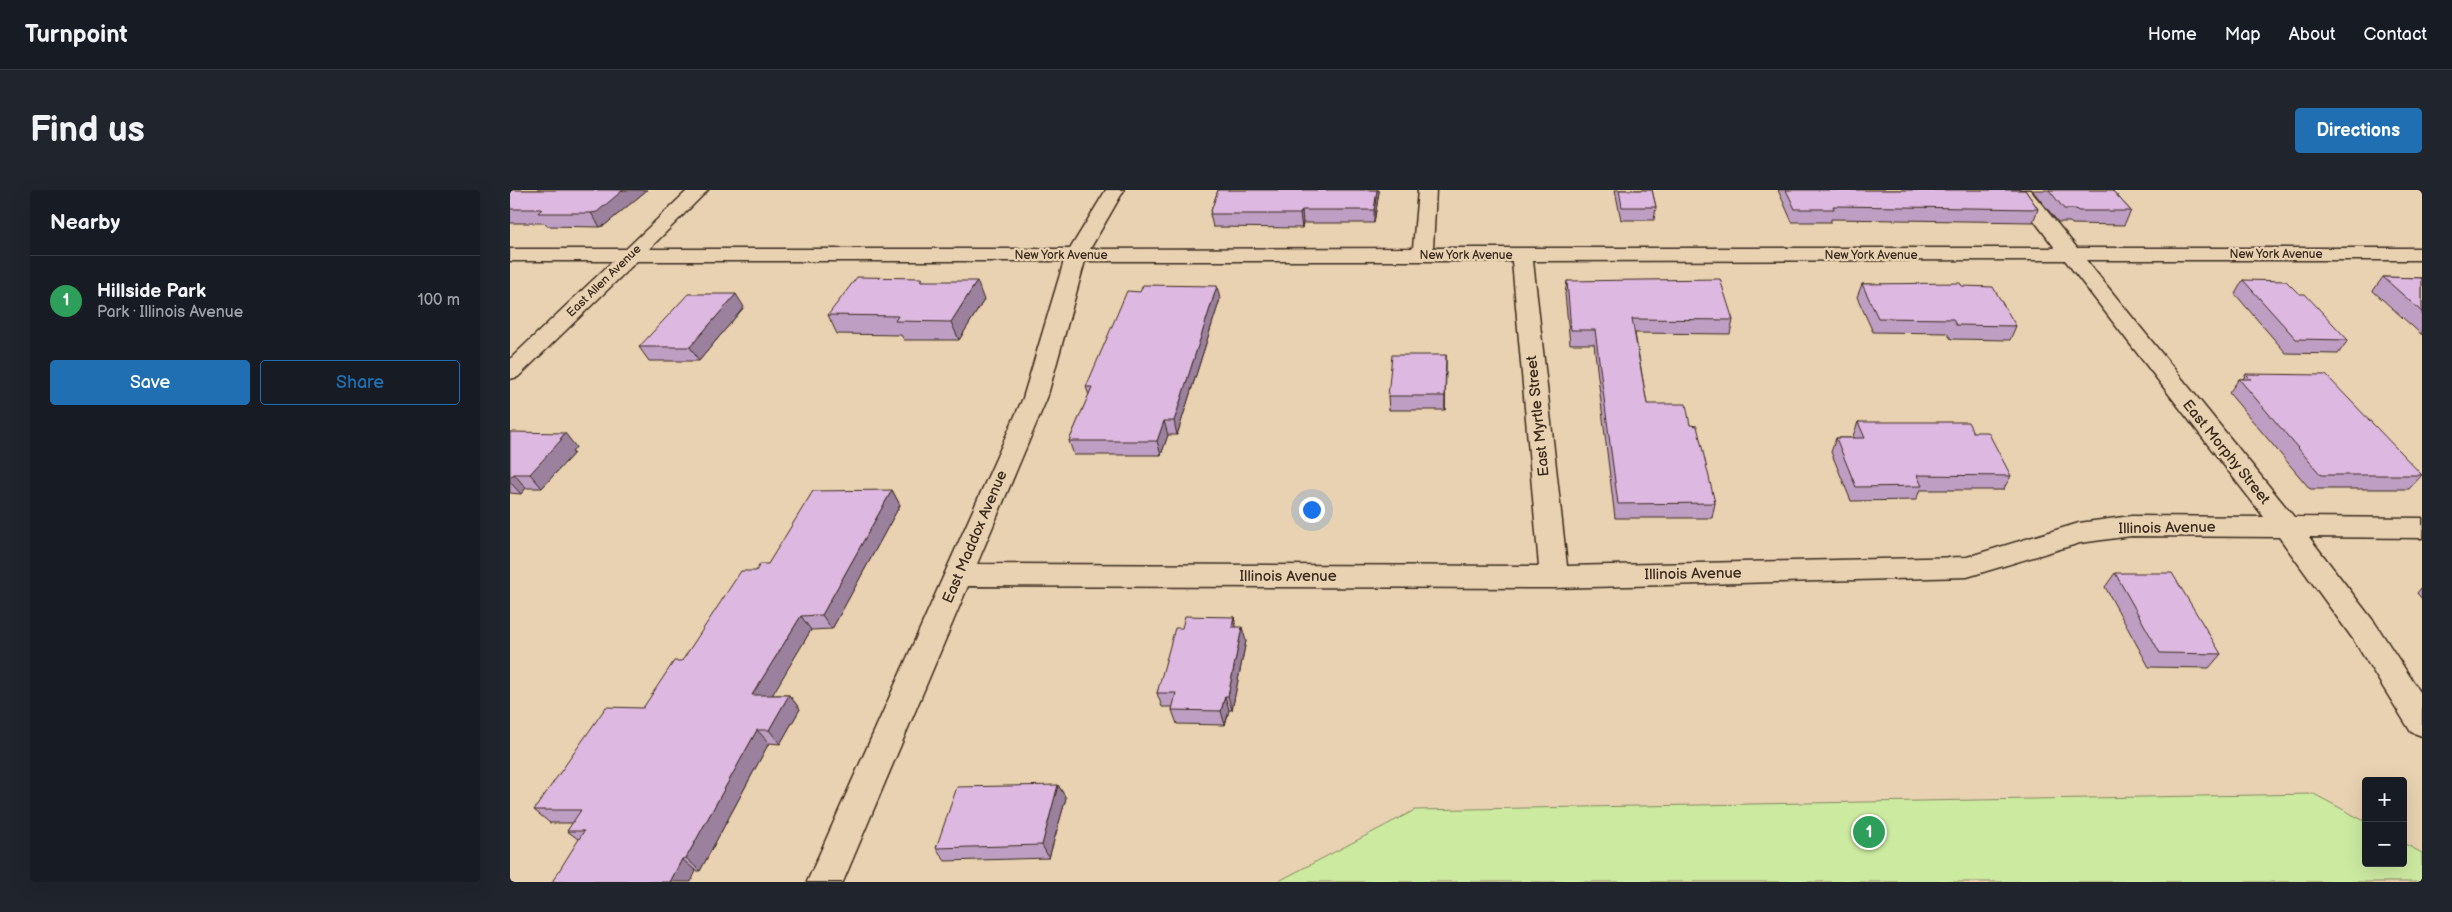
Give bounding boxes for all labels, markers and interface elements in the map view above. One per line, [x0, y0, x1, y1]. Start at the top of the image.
text: Turnpoint [25, 20, 128, 49]
text: Home [2148, 24, 2197, 45]
text: Map [2225, 24, 2261, 45]
text: About [2289, 24, 2336, 45]
text: Contact [2364, 24, 2427, 45]
button: Directions [2295, 108, 2422, 153]
text: Find us [30, 109, 145, 152]
text: Nearby [50, 210, 120, 235]
street label: East Allen Avenue [564, 242, 644, 320]
street label: New York Avenue [2229, 247, 2323, 262]
street label: New York Avenue [1014, 248, 1108, 263]
street label: New York Avenue [1419, 248, 1513, 263]
street label: New York Avenue [1824, 248, 1918, 263]
text: Hillside Park [97, 280, 206, 303]
text: 1 [63, 291, 69, 310]
text: 100 m [417, 291, 460, 310]
text: Park · Illinois Avenue [97, 303, 243, 322]
street label: East Myrtle Street [1522, 354, 1554, 477]
button: Save [50, 360, 250, 405]
button: Share [260, 360, 460, 405]
street label: East Morphy Street [2178, 396, 2274, 508]
street label: East Maddox Avenue [938, 468, 1012, 606]
your location [1299, 497, 1325, 523]
street label: Illinois Avenue [2118, 518, 2216, 538]
street label: Illinois Avenue [1644, 564, 1742, 584]
street label: Illinois Avenue [1239, 567, 1337, 586]
map controls [2362, 777, 2407, 867]
button: + [2362, 777, 2407, 822]
pin: 1 [1853, 813, 1885, 851]
button: − [2362, 822, 2407, 867]

